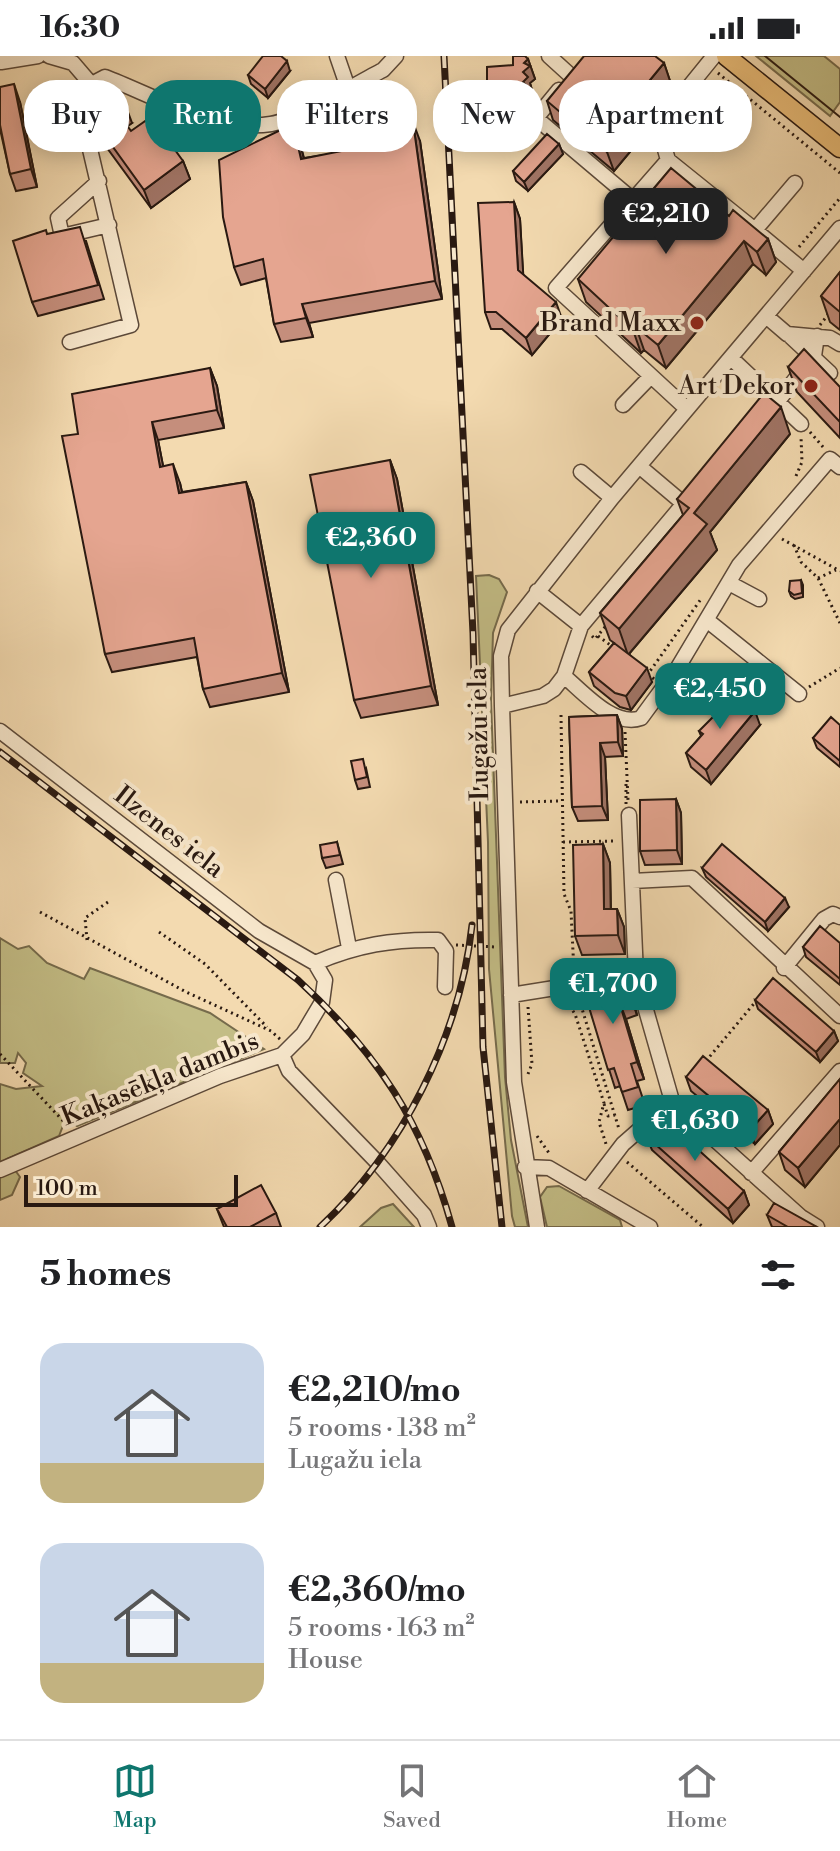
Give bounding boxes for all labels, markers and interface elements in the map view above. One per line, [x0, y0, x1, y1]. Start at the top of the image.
text: 16:30 [40, 9, 120, 47]
chip: Buy [24, 80, 129, 152]
chip: Rent [145, 80, 261, 152]
chip: Filters [277, 80, 417, 152]
chip: New [433, 80, 543, 152]
chip: Apartment [559, 80, 752, 152]
pin: €2,210 [601, 188, 731, 256]
text: €2,210 [622, 198, 710, 230]
place label: Brand Maxx [539, 307, 682, 339]
marker: Brand Maxx [688, 314, 706, 332]
place label: Art Dekor [677, 370, 795, 402]
marker: Art Dekor [802, 377, 820, 395]
pin: €2,360 [306, 512, 436, 580]
text: €2,360 [325, 522, 417, 554]
pin: €2,450 [655, 663, 785, 731]
street label: Lugažu iela [462, 666, 496, 801]
text: €2,450 [673, 673, 767, 705]
street label: Ilzenes iela [107, 779, 231, 885]
pin: €1,700 [548, 958, 678, 1026]
text: €1,700 [568, 968, 658, 1000]
street label: Kaķasēkļa dambis [56, 1025, 264, 1133]
pin: €1,630 [630, 1095, 760, 1163]
text: €1,630 [651, 1105, 739, 1137]
scale bar [24, 1171, 238, 1207]
text: 100 m [36, 1175, 98, 1202]
icon: filters [756, 1253, 800, 1297]
text: 5 homes [40, 1254, 171, 1296]
text: €2,210/mo [288, 1370, 461, 1412]
icon: home [104, 1375, 200, 1471]
text: 5 rooms · 138 m² [288, 1412, 476, 1444]
text: Lugažu iela [288, 1444, 422, 1476]
text: €2,360/mo [288, 1570, 466, 1612]
icon: home [104, 1575, 200, 1671]
text: 5 rooms · 163 m² [288, 1612, 475, 1644]
text: House [288, 1644, 363, 1676]
tab: Map [113, 1759, 157, 1834]
tab: Saved [383, 1759, 441, 1834]
tab: Home [667, 1759, 727, 1834]

